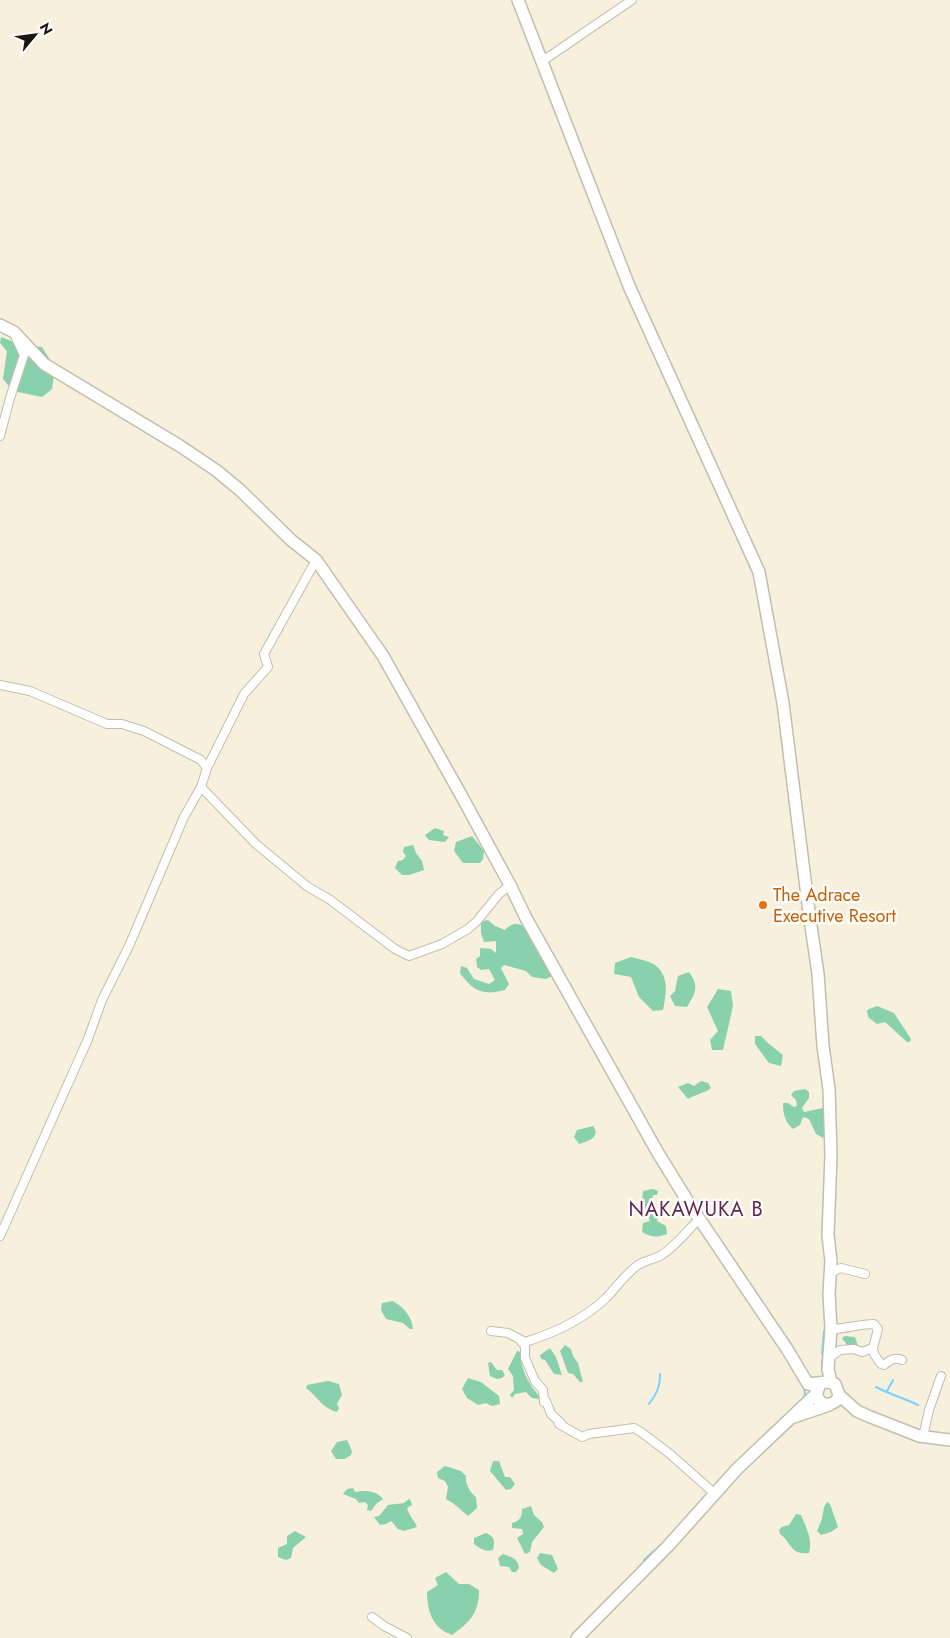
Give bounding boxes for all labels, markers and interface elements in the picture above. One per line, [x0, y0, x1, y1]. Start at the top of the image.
north arrow [10, 10, 60, 60]
text: N [35, 19, 58, 38]
place label: The Adrace Executive Resort [773, 882, 896, 929]
marker: The Adrace Executive Resort [757, 899, 769, 911]
district label: NAKAWUKA B [628, 1195, 764, 1224]

